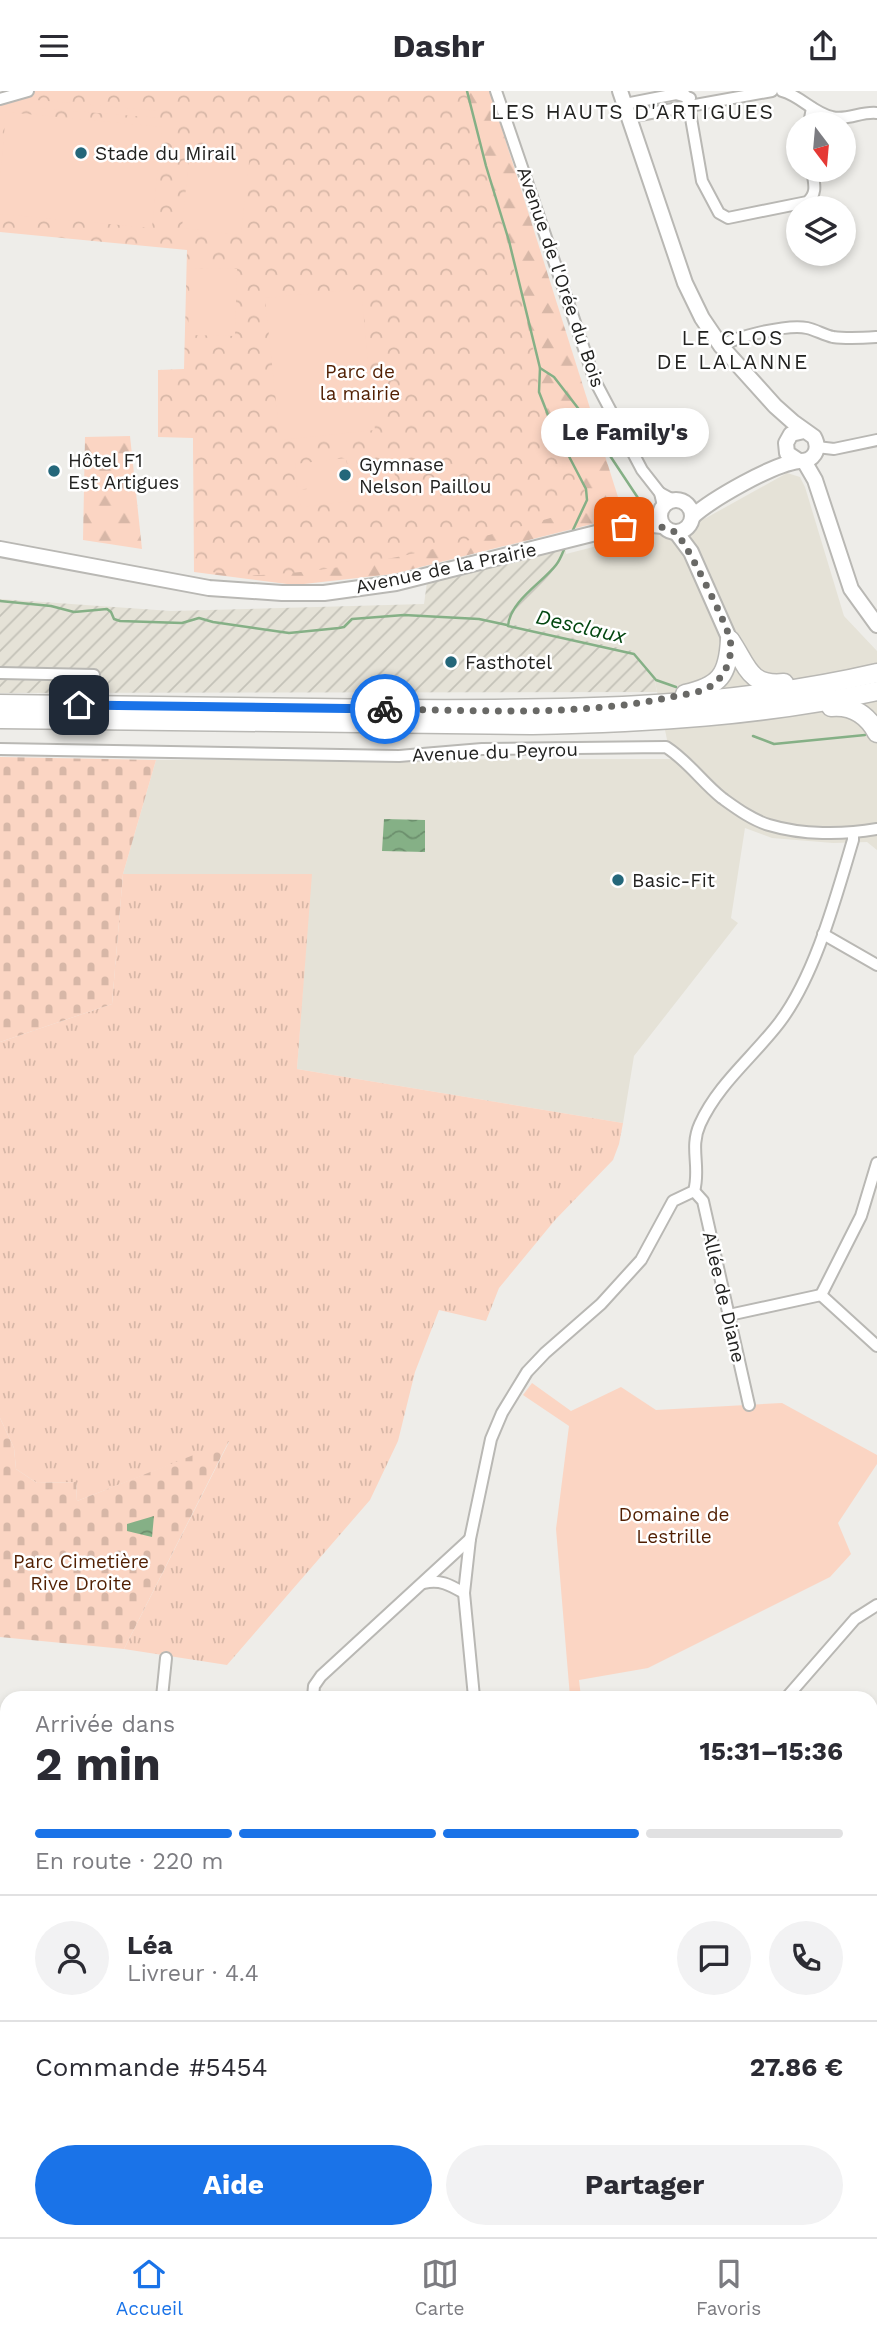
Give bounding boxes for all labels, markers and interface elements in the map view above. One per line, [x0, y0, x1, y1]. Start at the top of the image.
icon: menu [35, 27, 73, 65]
text: Dashr [393, 27, 484, 65]
icon: share [804, 27, 842, 65]
district label: LES HAUTS D'ARTIGUES [491, 99, 775, 124]
north arrow [786, 112, 856, 182]
map controls [786, 112, 856, 266]
place label: Stade du Mirail [95, 142, 236, 165]
marker: Stade du Mirail [73, 145, 89, 161]
street label: Avenue de l'Orée du Bois [512, 164, 610, 390]
button: layers [786, 196, 856, 266]
district label: LE CLOS DE LALANNE [657, 325, 809, 374]
park label: Parc de la mairie [320, 360, 400, 405]
callout: Le Family's [540, 408, 708, 457]
text: Le Family's [562, 419, 688, 446]
place label: Hôtel F1 Est Artigues [68, 449, 179, 494]
place label: Gymnase Nelson Paillou [359, 453, 491, 498]
marker: Hôtel F1 Est Artigues [46, 463, 62, 479]
marker: Gymnase Nelson Paillou [337, 467, 353, 483]
pin [594, 497, 654, 557]
icon: bag [605, 508, 643, 546]
street label: Avenue de la Prairie [353, 538, 539, 598]
water label: Desclaux [534, 604, 629, 649]
place label: Fasthotel [465, 651, 552, 674]
marker: Fasthotel [443, 654, 459, 670]
courier [350, 674, 420, 744]
pin [49, 675, 109, 735]
icon: home [60, 686, 98, 724]
icon: bike [366, 690, 404, 728]
street label: Avenue du Peyrou [412, 738, 578, 766]
place label: Basic-Fit [632, 869, 715, 892]
marker: Basic-Fit [610, 872, 626, 888]
street label: Allée de Diane [698, 1229, 750, 1365]
park label: Domaine de Lestrille [618, 1503, 730, 1548]
park label: Parc Cimetière Rive Droite [13, 1550, 149, 1595]
text: Arrivée dans [35, 1711, 175, 1738]
text: 15:31–15:36 [700, 1736, 843, 1766]
text: 2 min [35, 1737, 161, 1791]
text: En route · 220 m [35, 1848, 223, 1875]
button: person [35, 1921, 109, 1995]
button: chat [677, 1921, 751, 1995]
button: phone [769, 1921, 843, 1995]
text: Léa [127, 1930, 173, 1960]
text: Livreur · 4.4 [127, 1960, 259, 1987]
text: Commande #5454 [35, 2052, 268, 2082]
text: 27.86 € [750, 2052, 843, 2082]
button: Aide [35, 2145, 432, 2225]
button: Partager [446, 2145, 843, 2225]
tab: Accueil [116, 2255, 183, 2320]
tab: Carte [415, 2255, 464, 2320]
tab: Favoris [696, 2255, 761, 2320]

